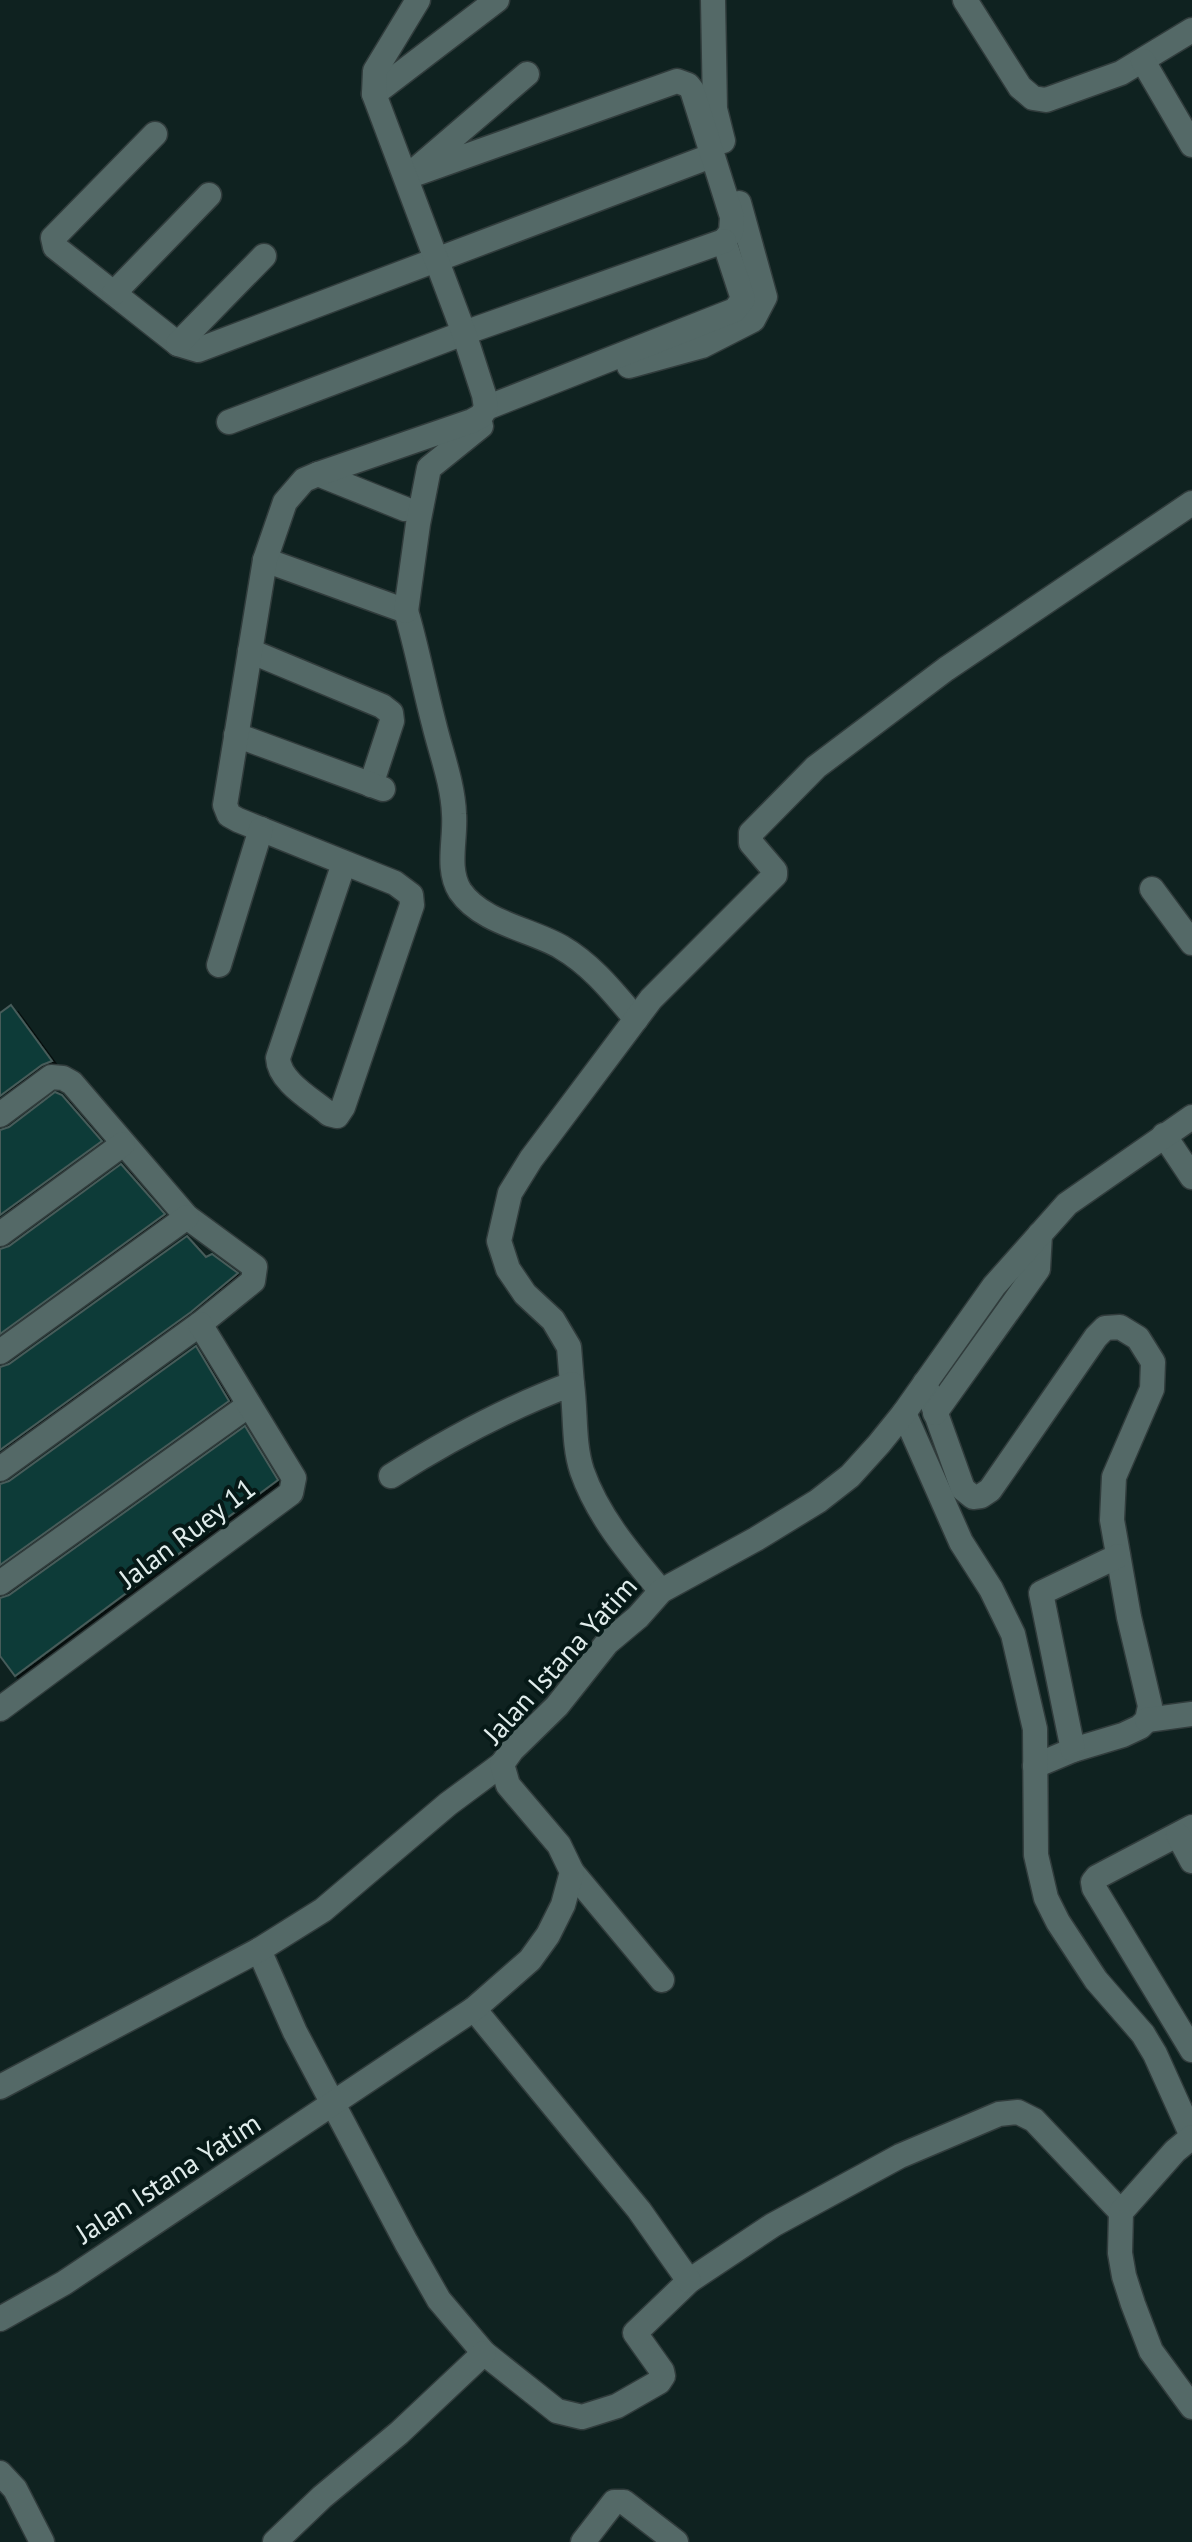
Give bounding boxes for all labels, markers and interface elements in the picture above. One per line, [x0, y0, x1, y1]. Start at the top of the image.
street label: Jalan Ruey 11 [110, 1469, 263, 1597]
street label: Jalan Istana Yatim [474, 1568, 645, 1752]
street label: Jalan Istana Yatim [67, 2104, 267, 2252]

